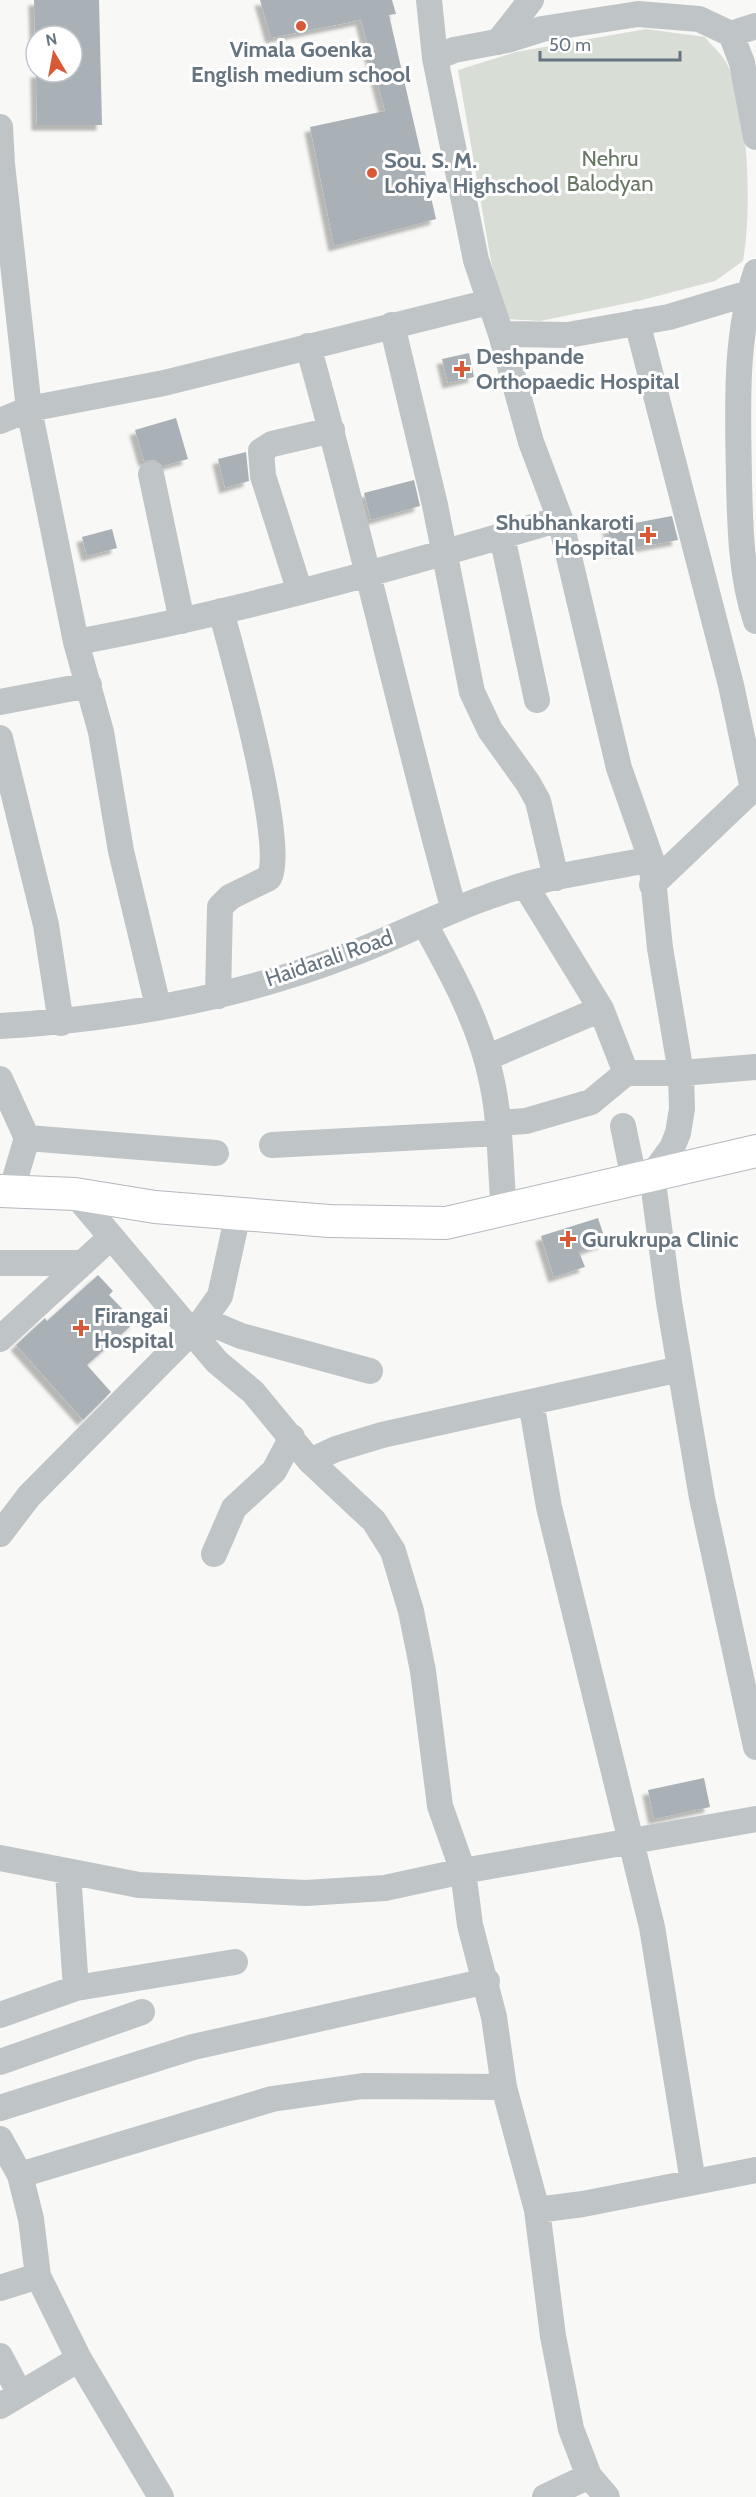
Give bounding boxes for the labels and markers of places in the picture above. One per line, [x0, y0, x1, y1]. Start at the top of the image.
marker: Vimala Goenka English medium school [294, 19, 308, 33]
place label: Vimala Goenka English medium school [191, 36, 411, 88]
place label: Sou. S. M. Lohiya Highschool [384, 147, 559, 199]
marker: Sou. S. M. Lohiya Highschool [365, 166, 379, 180]
place label: Deshpande Orthopaedic Hospital [476, 343, 680, 395]
marker: Deshpande Orthopaedic Hospital [453, 360, 471, 378]
place label: Shubhankaroti Hospital [496, 509, 634, 561]
marker: Shubhankaroti Hospital [639, 526, 657, 544]
place label: Gurukrupa Clinic [582, 1226, 738, 1253]
marker: Gurukrupa Clinic [559, 1230, 577, 1248]
place label: Firangai Hospital [94, 1302, 174, 1354]
marker: Firangai Hospital [72, 1319, 90, 1337]

